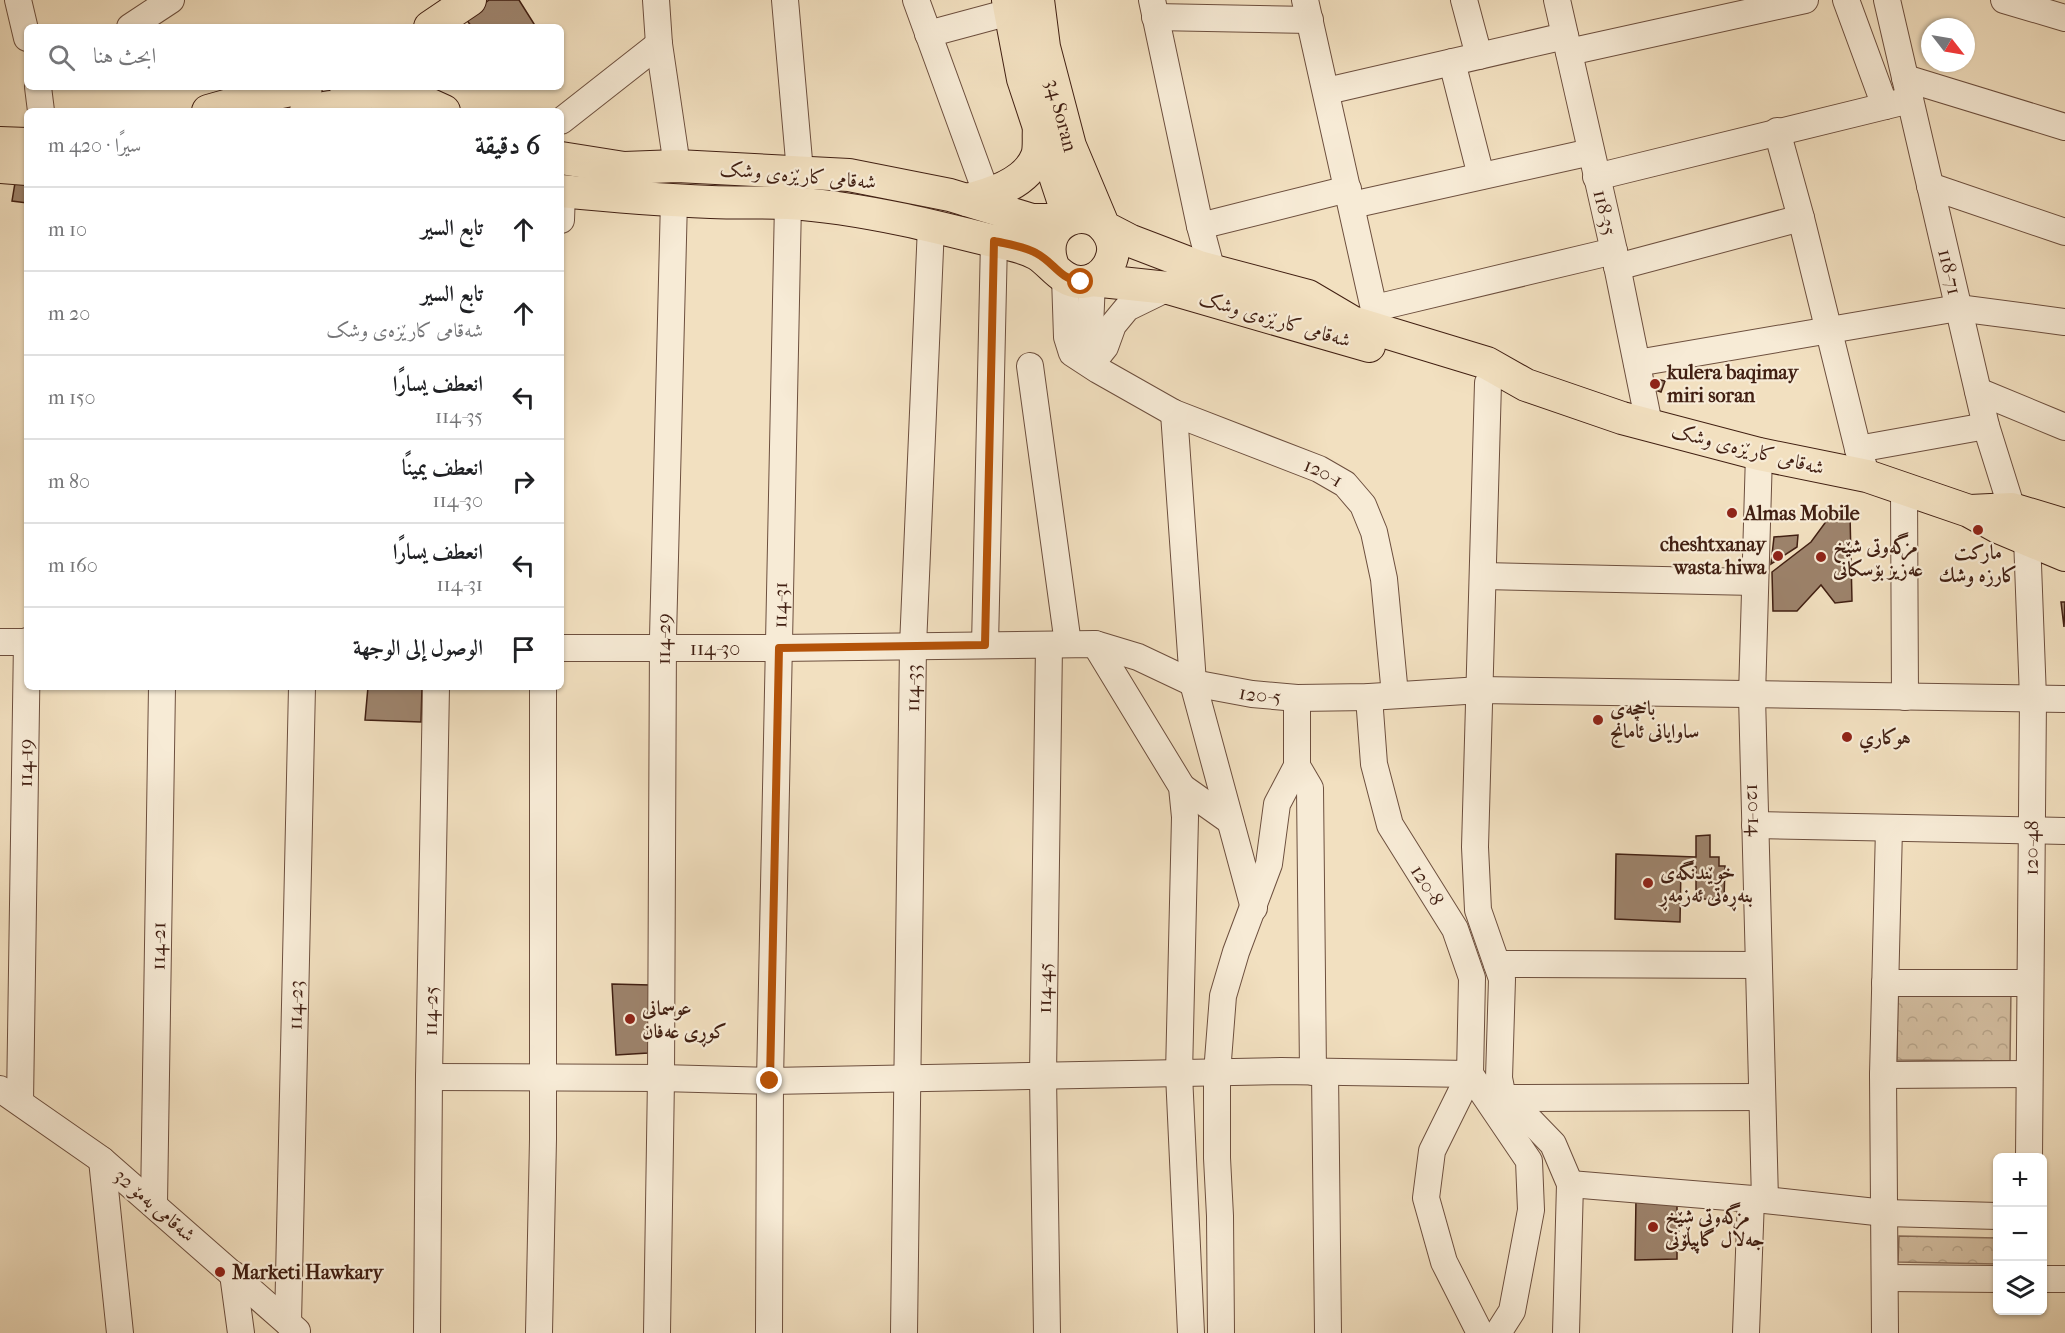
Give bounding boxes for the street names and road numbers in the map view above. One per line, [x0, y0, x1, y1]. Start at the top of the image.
street label: 34 Soran [1041, 77, 1082, 155]
street label: شەقامی کارێزەی وشک [719, 157, 877, 194]
street label: 118-35 [1588, 188, 1621, 238]
street label: 118-71 [1933, 247, 1966, 297]
street label: شەقامی کارێزەی وشک [1196, 287, 1353, 352]
street label: شەقامی کارێزەی وشک [1669, 419, 1827, 480]
street label: 120-1 [1301, 453, 1347, 492]
street label: 114-31 [768, 582, 792, 629]
street label: 114-29 [652, 613, 676, 665]
street label: 114-30 [690, 637, 740, 660]
street label: 114-33 [901, 664, 925, 712]
street label: 120-5 [1237, 681, 1282, 709]
street label: 114-19 [14, 738, 38, 788]
street label: 120-14 [1742, 783, 1767, 838]
street label: 120-48 [2020, 820, 2043, 876]
street label: 120-8 [1406, 861, 1448, 910]
street label: 114-21 [147, 922, 170, 971]
street label: 114-45 [1033, 962, 1057, 1014]
street label: 114-23 [283, 980, 308, 1030]
street label: 114-25 [419, 986, 443, 1036]
street label: شەقامی بەمۆ 32 [109, 1164, 200, 1248]

